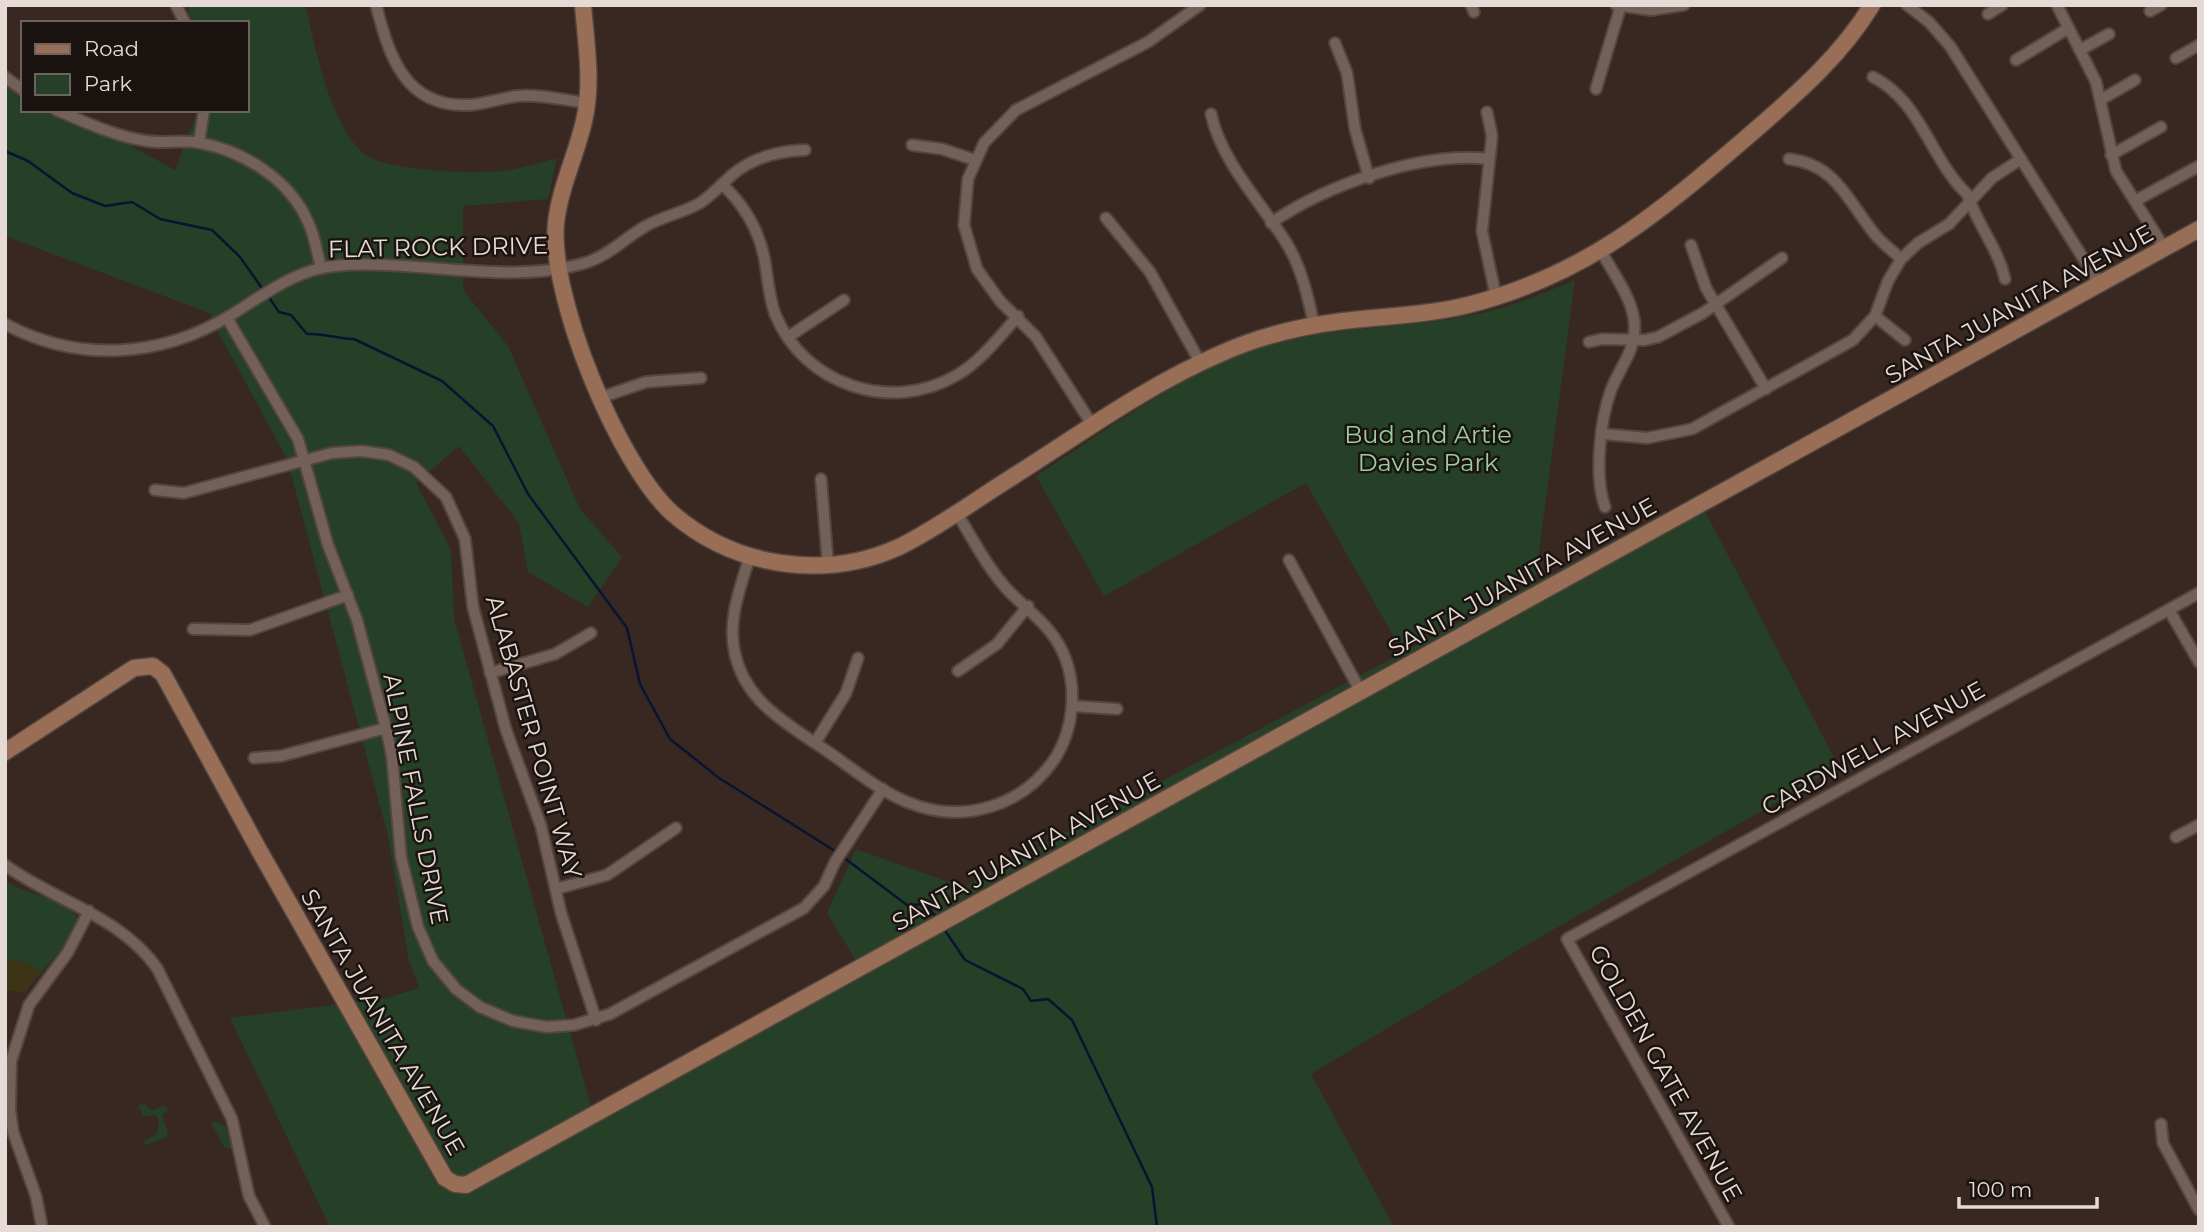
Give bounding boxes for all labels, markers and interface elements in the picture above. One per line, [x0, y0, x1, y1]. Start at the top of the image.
legend [21, 21, 248, 112]
text: Road [84, 36, 139, 61]
text: Park [84, 71, 132, 96]
street label: SANTA JUANITA AVENUE [1880, 218, 2158, 390]
street label: FLAT ROCK DRIVE [328, 231, 548, 263]
park label: Bud and Artie Davies Park [1344, 420, 1512, 477]
street label: SANTA JUANITA AVENUE [1383, 491, 1661, 663]
street label: ALABASTER POINT WAY [480, 592, 589, 883]
street label: ALPINE FALLS DRIVE [377, 671, 455, 927]
street label: CARDWELL AVENUE [1756, 675, 1990, 821]
street label: SANTA JUANITA AVENUE [887, 765, 1165, 937]
street label: SANTA JUANITA AVENUE [295, 884, 471, 1160]
street label: GOLDEN GATE AVENUE [1583, 940, 1749, 1206]
scale bar [1959, 1166, 2097, 1210]
text: 100 m [1969, 1177, 2032, 1202]

